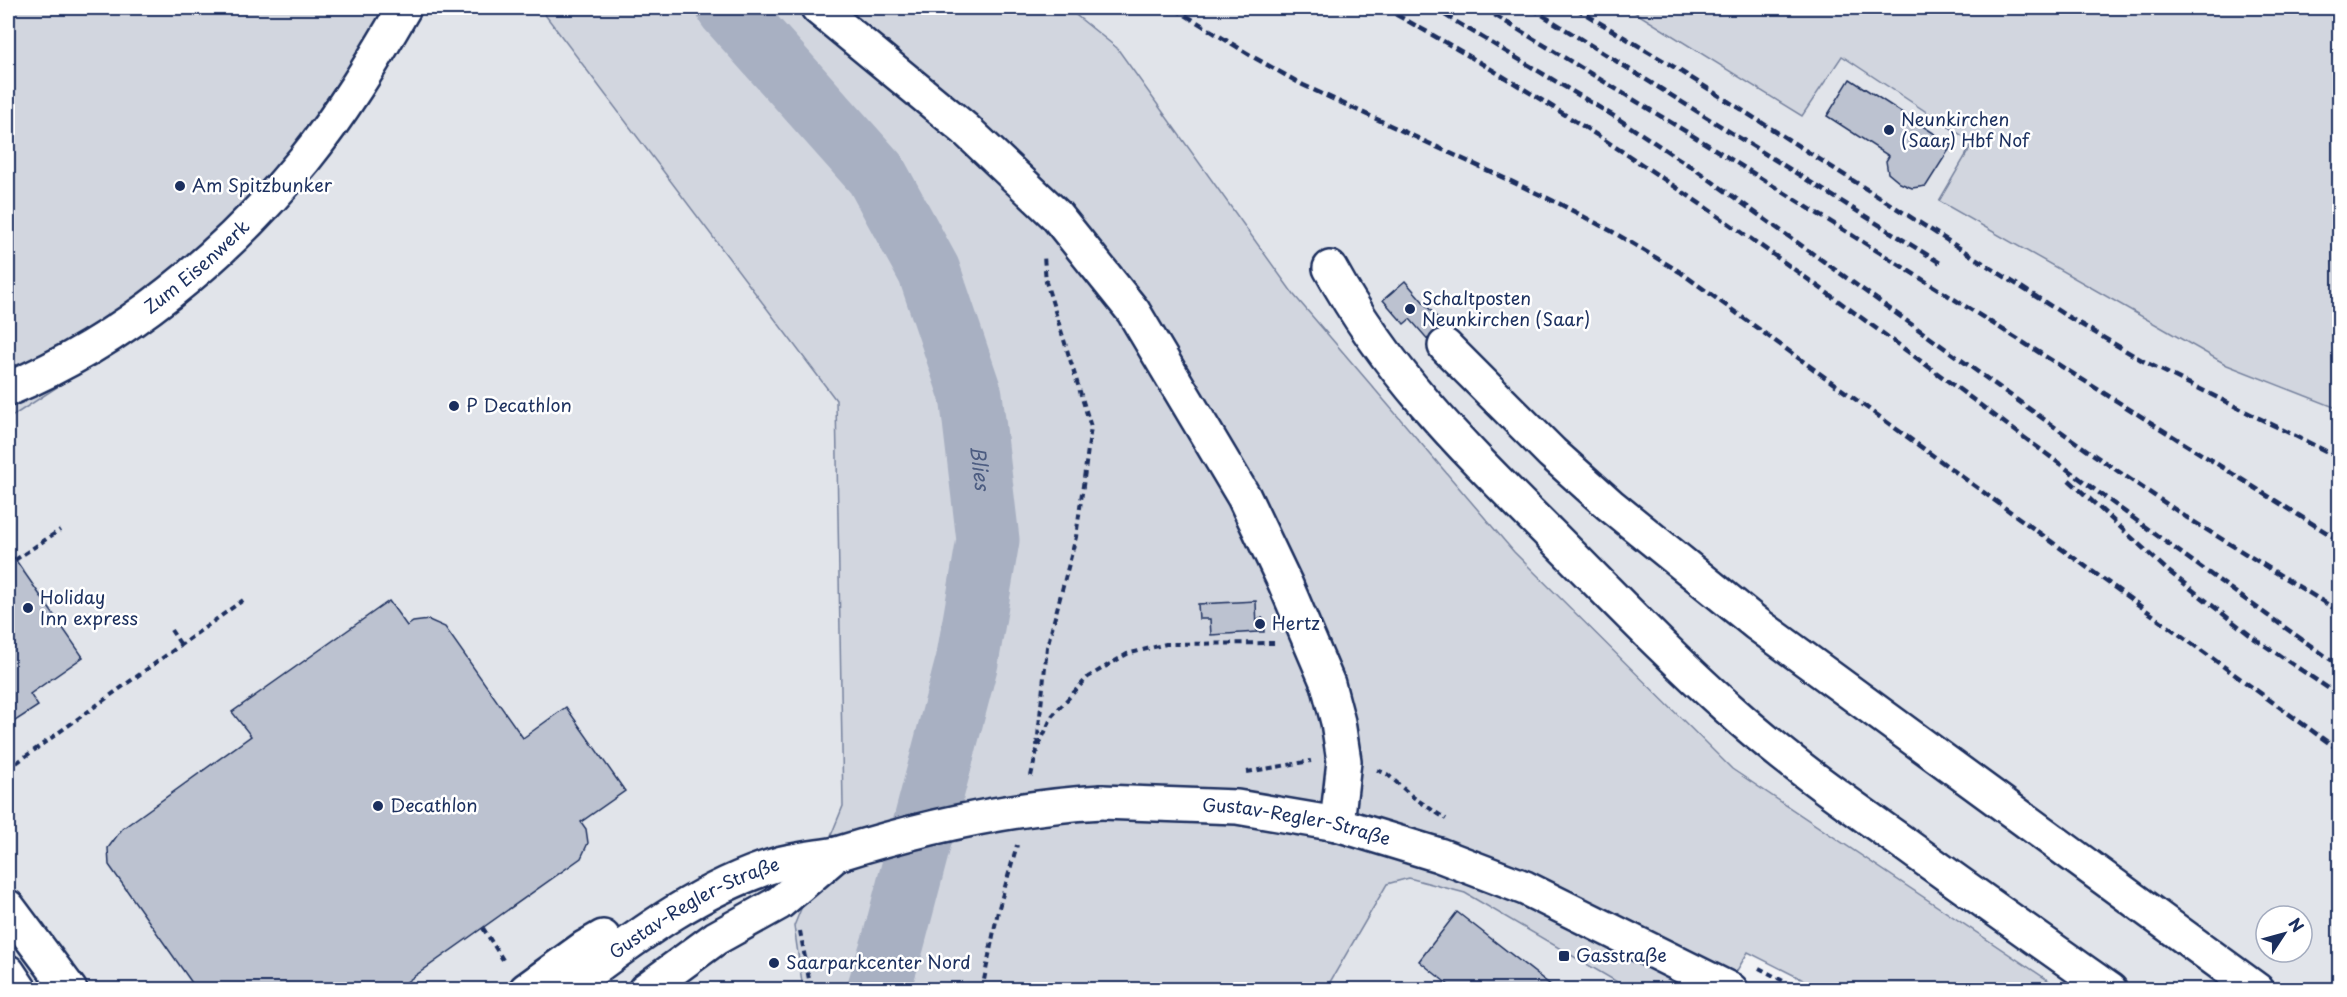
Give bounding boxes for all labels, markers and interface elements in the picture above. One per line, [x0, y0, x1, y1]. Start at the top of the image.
place label: Neunkirchen (Saar) Hbf Nof [1901, 105, 2031, 153]
marker: Neunkirchen (Saar) Hbf Nof [1882, 123, 1896, 137]
place label: Am Spitzbunker [192, 171, 333, 198]
marker: Am Spitzbunker [173, 179, 187, 193]
street label: Zum Eisenwerk [138, 213, 255, 320]
place label: Schaltposten Neunkirchen (Saar) [1422, 284, 1590, 332]
marker: Schaltposten Neunkirchen (Saar) [1403, 302, 1417, 316]
place label: P Decathlon [466, 391, 572, 418]
marker: P Decathlon [447, 399, 461, 413]
water label: Blies [963, 443, 998, 494]
place label: Holiday Inn express [40, 583, 138, 631]
marker: Holiday Inn express [21, 601, 35, 615]
place label: Hertz [1272, 609, 1320, 636]
marker: Hertz [1253, 617, 1267, 631]
place label: Decathlon [390, 791, 478, 818]
street label: Gustav-Regler-Straße [1202, 791, 1394, 852]
marker: Decathlon [371, 799, 385, 813]
street label: Gustav-Regler-Straße [603, 850, 782, 965]
north arrow [2254, 904, 2314, 964]
text: N [2284, 912, 2310, 937]
place label: Gasstraße [1576, 941, 1667, 968]
place label: Saarparkcenter Nord [786, 948, 971, 975]
marker: Gasstraße [1557, 949, 1571, 963]
marker: Saarparkcenter Nord [767, 956, 781, 970]

